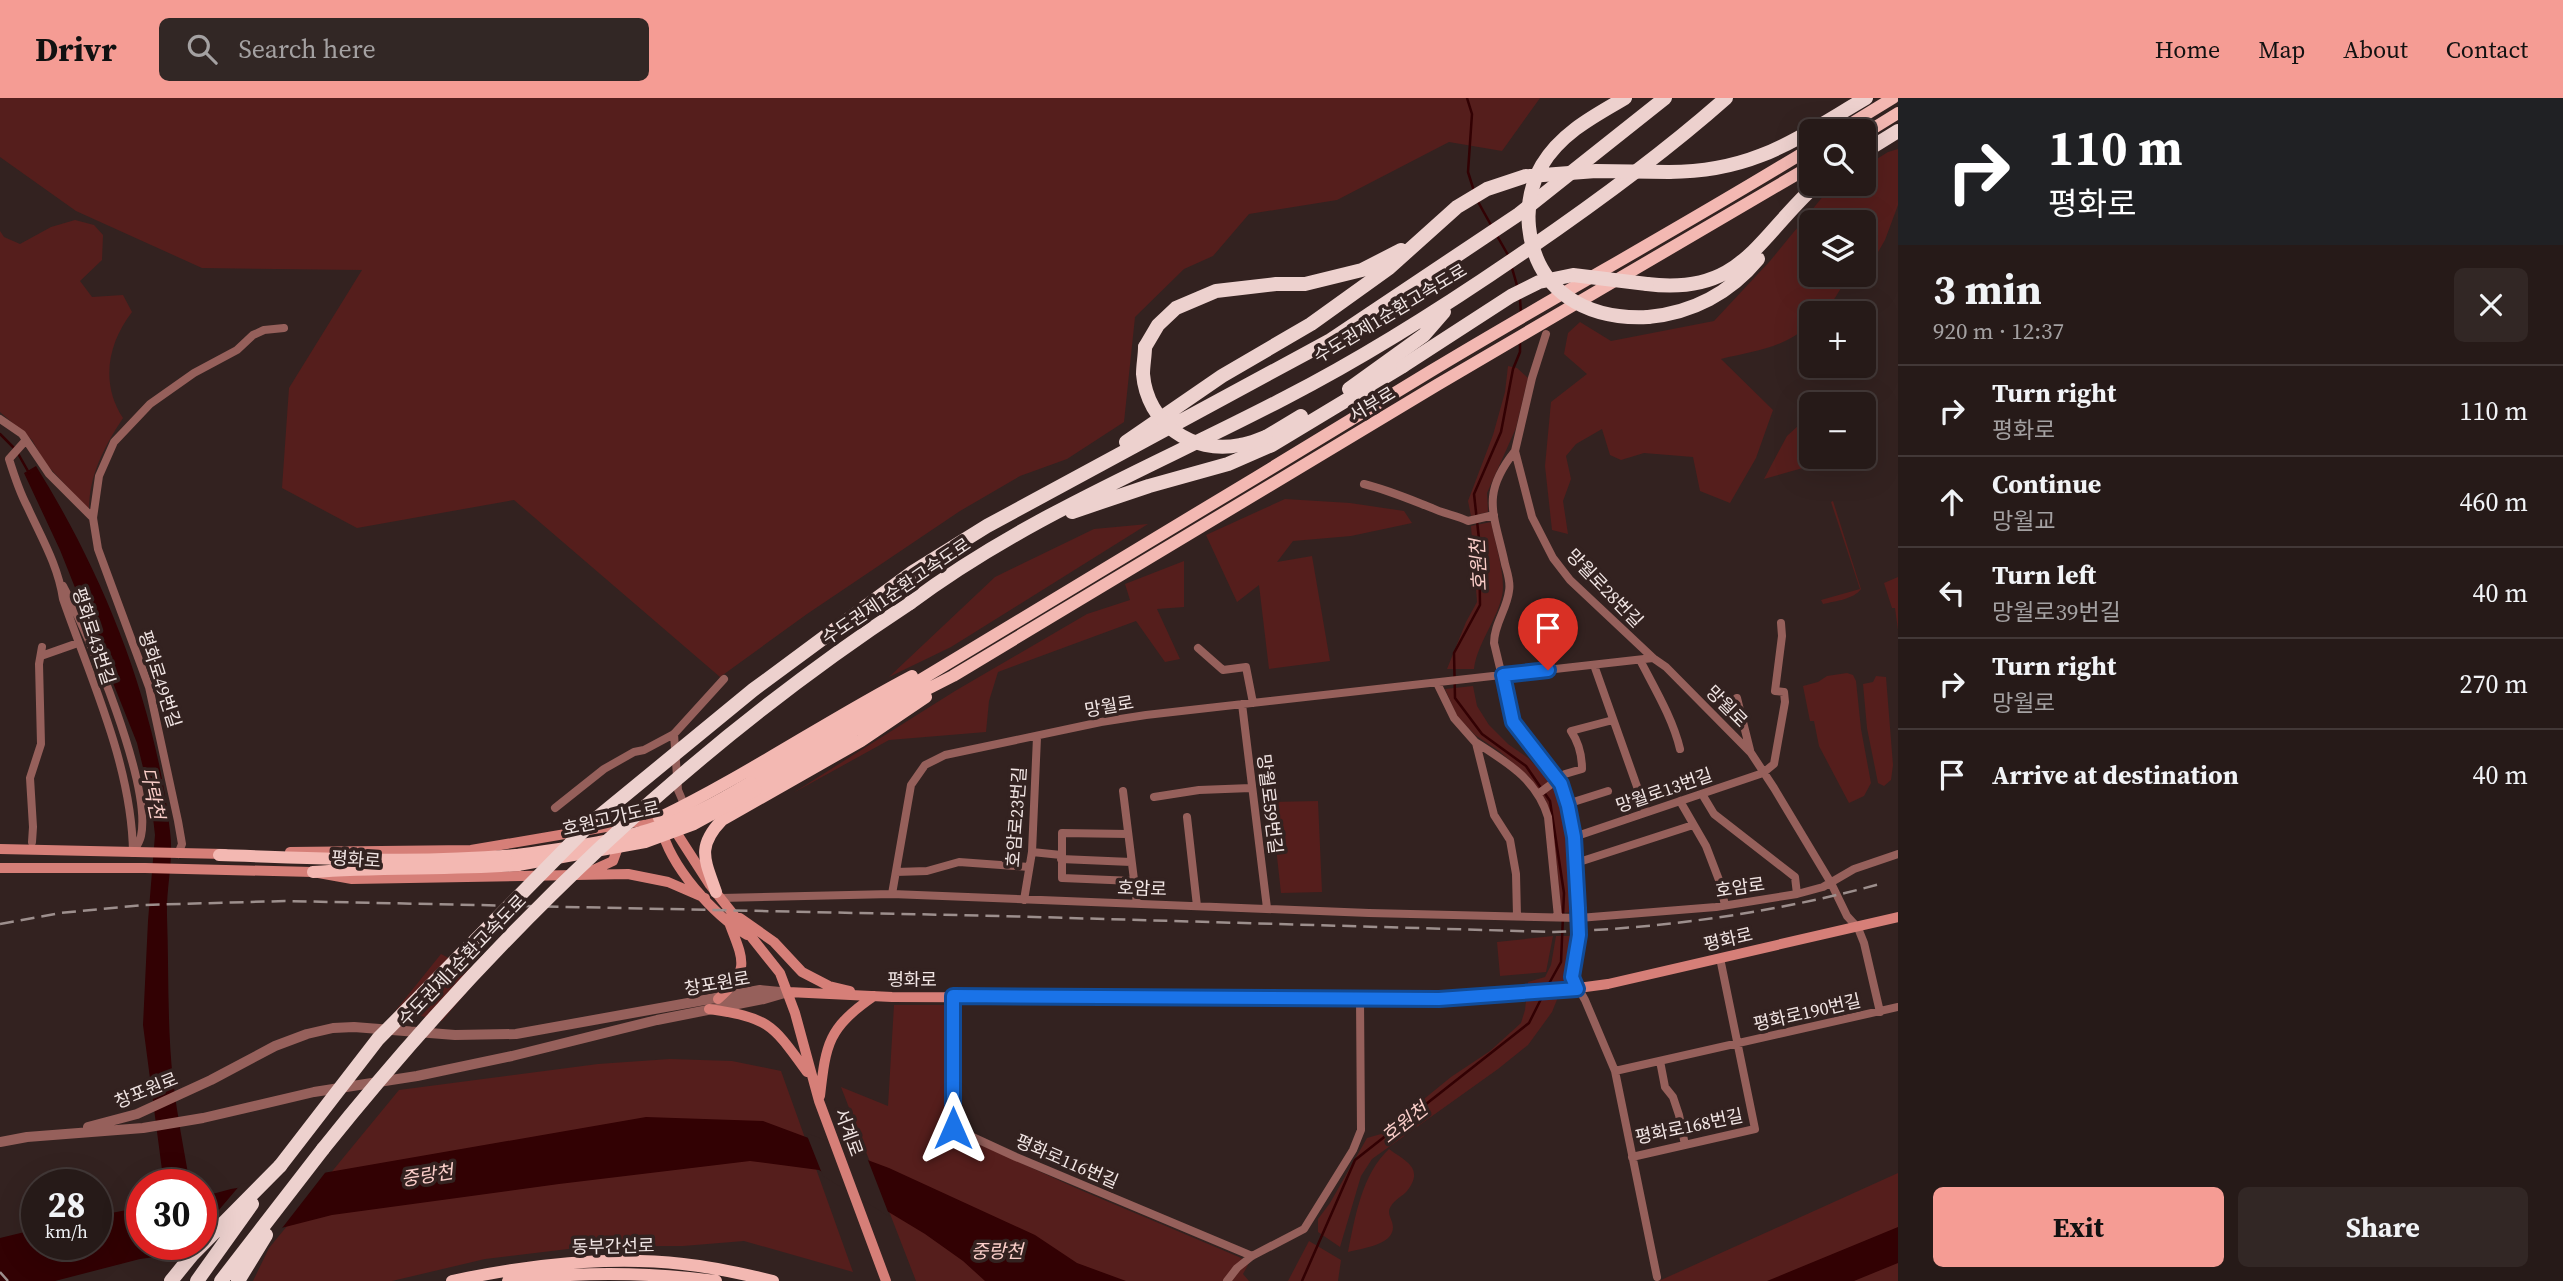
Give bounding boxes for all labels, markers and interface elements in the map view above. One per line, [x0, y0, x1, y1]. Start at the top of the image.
search box [159, 18, 649, 81]
text: Drivr [35, 27, 117, 72]
icon: search [183, 30, 221, 68]
text: Search here [239, 31, 376, 67]
text: Home [2155, 33, 2220, 66]
text: Map [2258, 33, 2305, 66]
text: About [2343, 33, 2408, 66]
text: Contact [2446, 33, 2528, 66]
text: 110 m [2048, 114, 2183, 181]
map controls [1799, 119, 1876, 469]
button: search [1799, 119, 1876, 196]
icon: right [1933, 126, 2024, 217]
text: 평화로 [2048, 182, 2136, 226]
button: layers [1799, 210, 1876, 287]
street label: 수도권제1순환고속도로 [1309, 257, 1471, 369]
text: 3 min [1933, 260, 2042, 318]
button: close [2454, 268, 2528, 342]
button: + [1799, 301, 1876, 378]
text: 920 m · 12:37 [1933, 315, 2064, 347]
text: Turn right [1992, 375, 2116, 411]
street label: 서부로 [1344, 380, 1400, 428]
button: − [1799, 392, 1876, 469]
icon: right [1933, 392, 1971, 430]
text: 110 m [2460, 393, 2528, 429]
text: 평화로 [1992, 414, 2055, 446]
text: Continue [1992, 466, 2101, 502]
icon: ahead [1933, 483, 1971, 521]
text: 460 m [2460, 484, 2528, 520]
text: 망월교 [1992, 505, 2055, 537]
street label: 수도권제1순환고속도로 [817, 532, 975, 650]
water label: 호원천 [1464, 537, 1492, 592]
street label: 망월로28번길 [1561, 543, 1649, 633]
text: Turn left [1992, 557, 2096, 593]
icon: left [1933, 574, 1971, 612]
text: 40 m [2473, 575, 2528, 611]
street label: 평화로43번길 [67, 584, 121, 688]
text: 망월로39번길 [1992, 596, 2121, 628]
pin [1518, 598, 1578, 670]
icon: arrive [1529, 609, 1567, 647]
street label: 평화로49번길 [133, 627, 187, 731]
text: Turn right [1992, 648, 2116, 684]
icon: right [1933, 665, 1971, 703]
text: 270 m [2460, 666, 2528, 702]
street label: 망월로 [1701, 680, 1753, 732]
text: 망월로 [1992, 687, 2055, 719]
street label: 망월로 [1082, 689, 1136, 723]
street label: 망월로59번길 [1251, 752, 1289, 856]
icon: arrive [1933, 756, 1971, 794]
text: Arrive at destination [1992, 757, 2239, 793]
text: 40 m [2473, 757, 2528, 793]
street label: 망월로13번길 [1612, 762, 1716, 818]
water label: 다락천 [135, 765, 171, 823]
street label: 호암로23번길 [1000, 766, 1032, 868]
street label: 호원고가도로 [560, 795, 662, 841]
street label: 평화로 [330, 845, 382, 873]
street label: 호암로 [1714, 871, 1766, 903]
street label: 호암로 [1117, 875, 1167, 901]
street label: 수도권제1순환고속도로 [392, 889, 532, 1031]
street label: 평화로 [1701, 921, 1755, 957]
street label: 창포원로 [682, 965, 752, 1001]
street label: 평화로 [887, 967, 937, 992]
street label: 평화로190번길 [1751, 987, 1863, 1037]
street label: 창포원로 [111, 1066, 181, 1114]
position arrow [916, 1091, 990, 1165]
water label: 호원천 [1375, 1095, 1434, 1148]
street label: 평화로168번길 [1633, 1102, 1745, 1150]
street label: 서계로 [829, 1104, 869, 1160]
street label: 평화로116번길 [1012, 1128, 1122, 1194]
water label: 중랑천 [399, 1158, 456, 1192]
speed limit sign: 30 [126, 1169, 217, 1260]
text: 28 [48, 1181, 85, 1229]
button: Exit [1933, 1187, 2224, 1267]
button: Share [2238, 1187, 2528, 1267]
text: km/h [45, 1219, 88, 1244]
street label: 동부간선로 [571, 1233, 655, 1259]
water label: 중랑천 [971, 1238, 1025, 1264]

